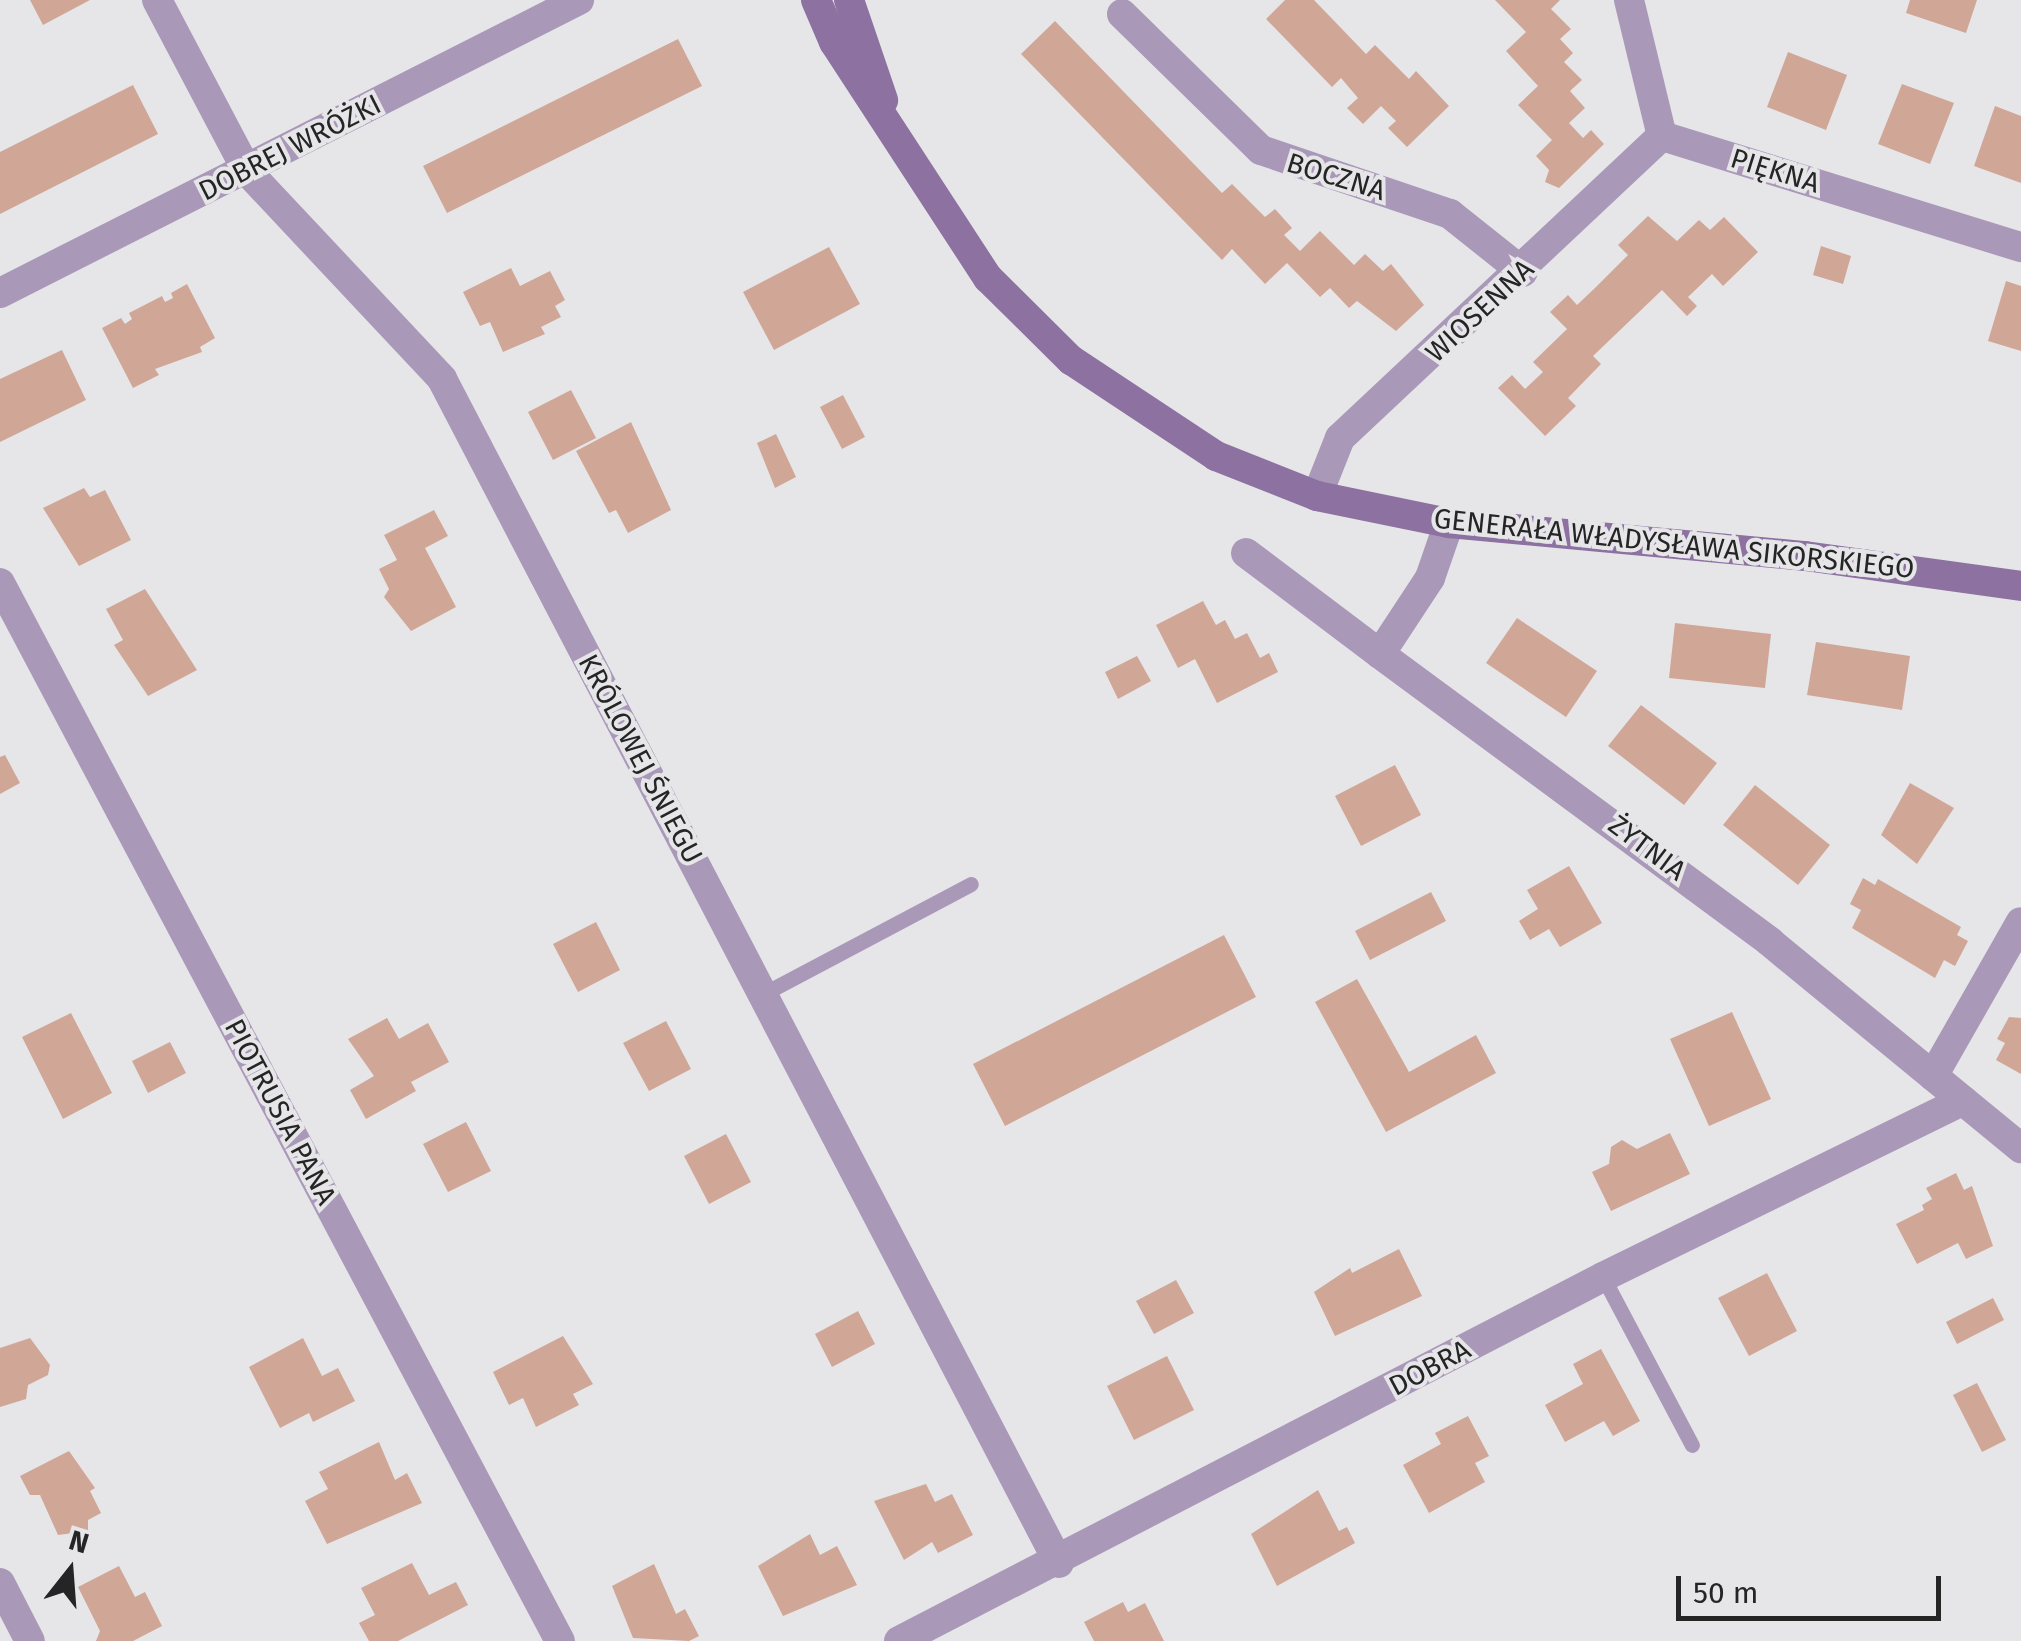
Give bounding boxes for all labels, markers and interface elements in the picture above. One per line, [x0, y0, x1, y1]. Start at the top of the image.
street label: DOBREJ WRÓŻKI [193, 88, 387, 208]
street label: PIĘKNA [1726, 142, 1824, 200]
street label: BOCZNA [1283, 146, 1389, 208]
street label: WIOSENNA [1419, 253, 1541, 369]
street label: GENERAŁA WŁADYSŁAWA SIKORSKIEGO [1432, 502, 1916, 586]
street label: KRÓLOWEJ ŚNIEGU [571, 649, 709, 869]
street label: ŻYTNIA [1602, 808, 1692, 888]
street label: PIOTRUSIA PANA [217, 1013, 343, 1211]
street label: DOBRA [1384, 1333, 1476, 1403]
north arrow [20, 1521, 120, 1621]
text: N [65, 1523, 93, 1560]
scale bar [1681, 1556, 1946, 1618]
text: 50 m [1693, 1575, 1758, 1611]

